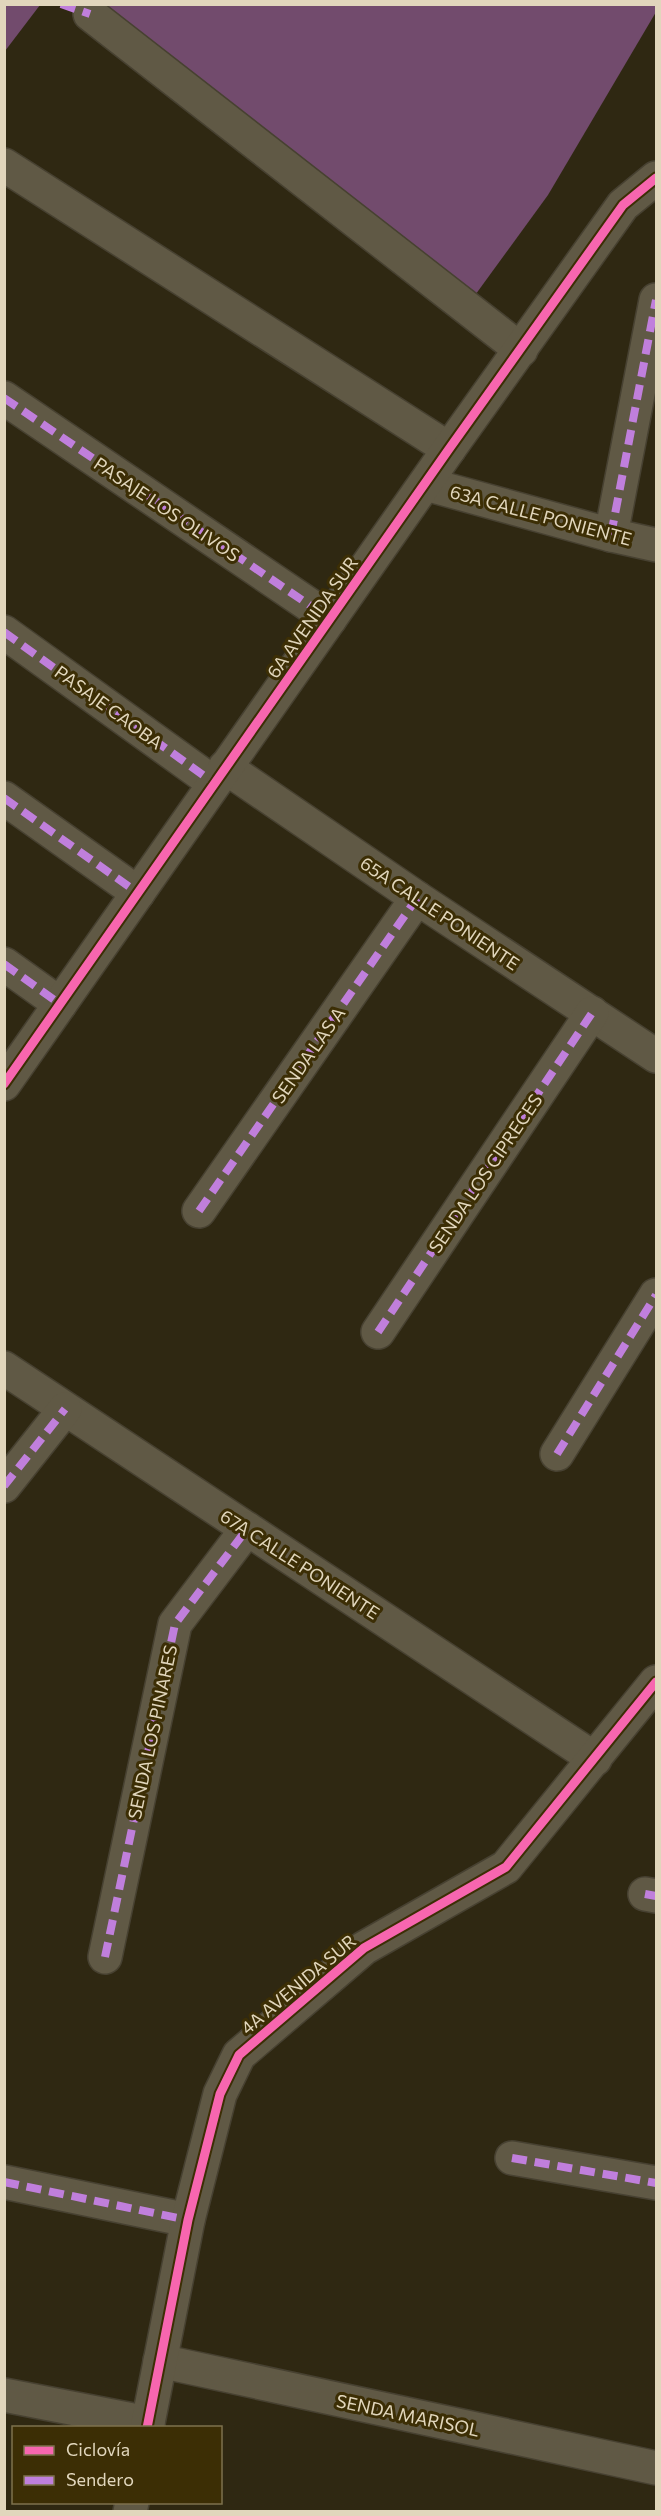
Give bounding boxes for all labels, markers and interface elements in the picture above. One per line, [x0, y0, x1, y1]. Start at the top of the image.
street label: PASAJE LOS OLIVOS [90, 452, 244, 566]
street label: 63A CALLE PONIENTE [448, 480, 634, 550]
street label: 6A AVENIDA SUR [262, 552, 362, 682]
street label: PASAJE CAOBA [51, 660, 167, 754]
street label: 65A CALLE PONIENTE [356, 852, 524, 974]
street label: SENDA LAS A [267, 1003, 349, 1107]
street label: SENDA LOS CIPRECES [424, 1089, 546, 1257]
street label: 67A CALLE PONIENTE [216, 1504, 384, 1624]
street label: SENDA LOS PINARES [123, 1643, 181, 1821]
street label: 4A AVENIDA SUR [236, 1929, 360, 2039]
street label: SENDA MARISOL [334, 2389, 482, 2441]
legend [12, 2426, 222, 2504]
text: Ciclovía [66, 2438, 130, 2460]
text: Sendero [66, 2468, 134, 2490]

